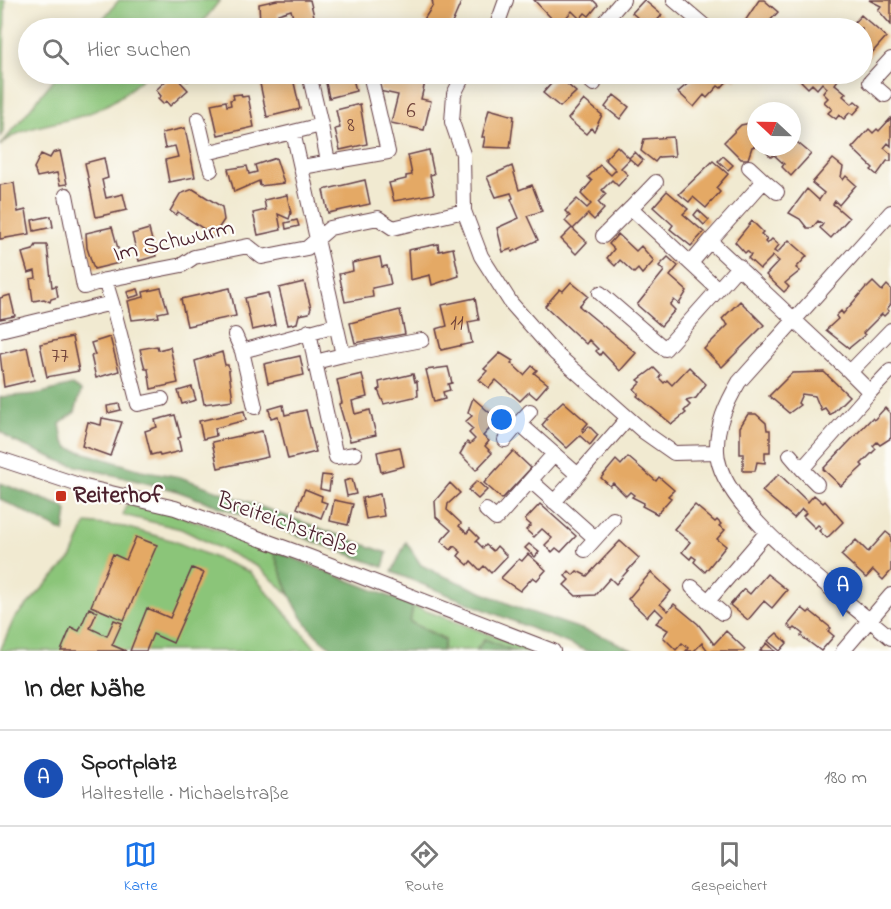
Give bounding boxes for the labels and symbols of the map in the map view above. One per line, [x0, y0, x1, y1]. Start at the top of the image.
house number: 6 [406, 97, 416, 127]
north arrow [747, 102, 801, 156]
house number: 8 [347, 111, 355, 141]
street label: Im Schwurm [110, 211, 238, 273]
house number: 11 [450, 309, 464, 339]
house number: 77 [51, 342, 69, 372]
your location [487, 405, 516, 434]
place label: Reiterhof [73, 479, 163, 514]
street label: Breiteichstraße [211, 483, 363, 567]
marker: Reiterhof [54, 489, 68, 503]
pin: A [824, 568, 862, 617]

